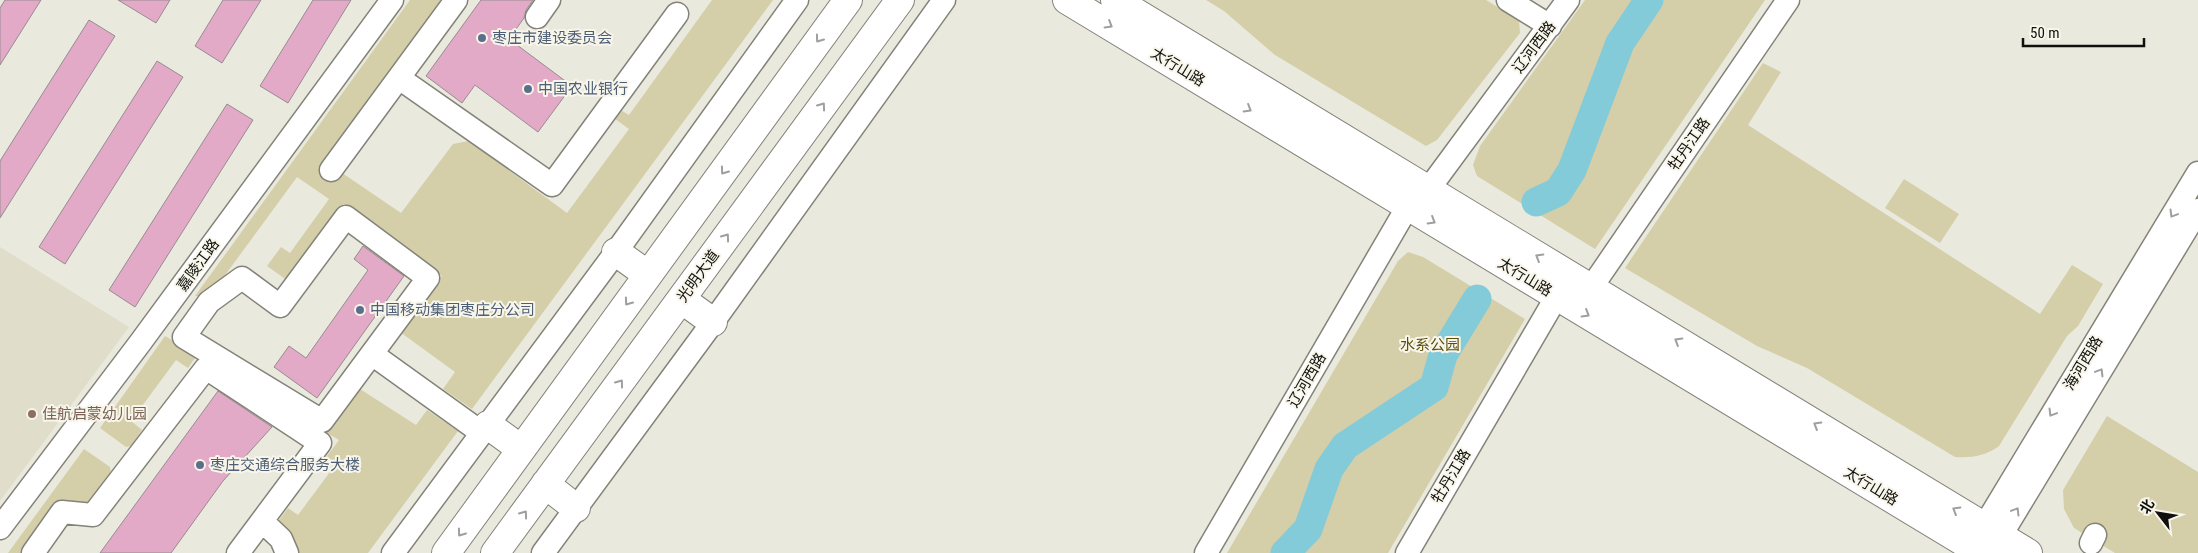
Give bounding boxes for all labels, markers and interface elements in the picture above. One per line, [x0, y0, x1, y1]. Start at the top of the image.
scale bar [2023, 15, 2144, 47]
street label: 辽河西路 [1509, 18, 1559, 76]
one-way arrow [1104, 19, 1113, 29]
text: 50 m [2030, 24, 2060, 42]
place label: 枣庄市建设委员会 [492, 29, 612, 47]
marker: 枣庄市建设委员会 [476, 32, 488, 44]
one-way arrow [817, 33, 825, 42]
street label: 太行山路 [1148, 44, 1208, 90]
place label: 中国农业银行 [538, 80, 628, 98]
marker: 中国农业银行 [522, 83, 534, 95]
one-way arrow [816, 102, 825, 112]
one-way arrow [1243, 103, 1252, 113]
street label: 牡丹江路 [1664, 114, 1714, 174]
one-way arrow [721, 165, 730, 175]
one-way arrow [2169, 209, 2179, 218]
one-way arrow [1427, 214, 1436, 224]
one-way arrow [720, 233, 729, 243]
street label: 嘉陵江路 [173, 235, 223, 295]
street label: 光明大道 [673, 246, 723, 306]
street label: 太行山路 [1495, 254, 1555, 300]
one-way arrow [1536, 254, 1545, 264]
one-way arrow [625, 296, 634, 306]
place label: 中国移动集团枣庄分公司 [370, 301, 535, 319]
marker: 中国移动集团枣庄分公司 [354, 304, 366, 316]
one-way arrow [1581, 307, 1590, 317]
street label: 海河西路 [2060, 333, 2106, 393]
park label: 水系公园 [1400, 336, 1460, 354]
one-way arrow [1675, 338, 1684, 348]
street label: 辽河西路 [1284, 350, 1330, 410]
one-way arrow [2094, 369, 2103, 378]
one-way arrow [614, 379, 623, 388]
place label: 佳航启蒙幼儿园 [42, 405, 147, 423]
marker: 佳航启蒙幼儿园 [26, 408, 38, 420]
one-way arrow [2049, 408, 2059, 417]
one-way arrow [1814, 422, 1823, 432]
street label: 牡丹江路 [1428, 446, 1474, 506]
place label: 枣庄交通综合服务大楼 [210, 456, 360, 474]
marker: 枣庄交通综合服务大楼 [194, 459, 206, 471]
street label: 太行山路 [1841, 463, 1901, 509]
north arrow [2133, 488, 2183, 538]
text: 北 [2136, 496, 2157, 516]
one-way arrow [1953, 506, 1962, 516]
one-way arrow [2009, 508, 2019, 517]
one-way arrow [518, 510, 527, 520]
one-way arrow [458, 527, 466, 536]

